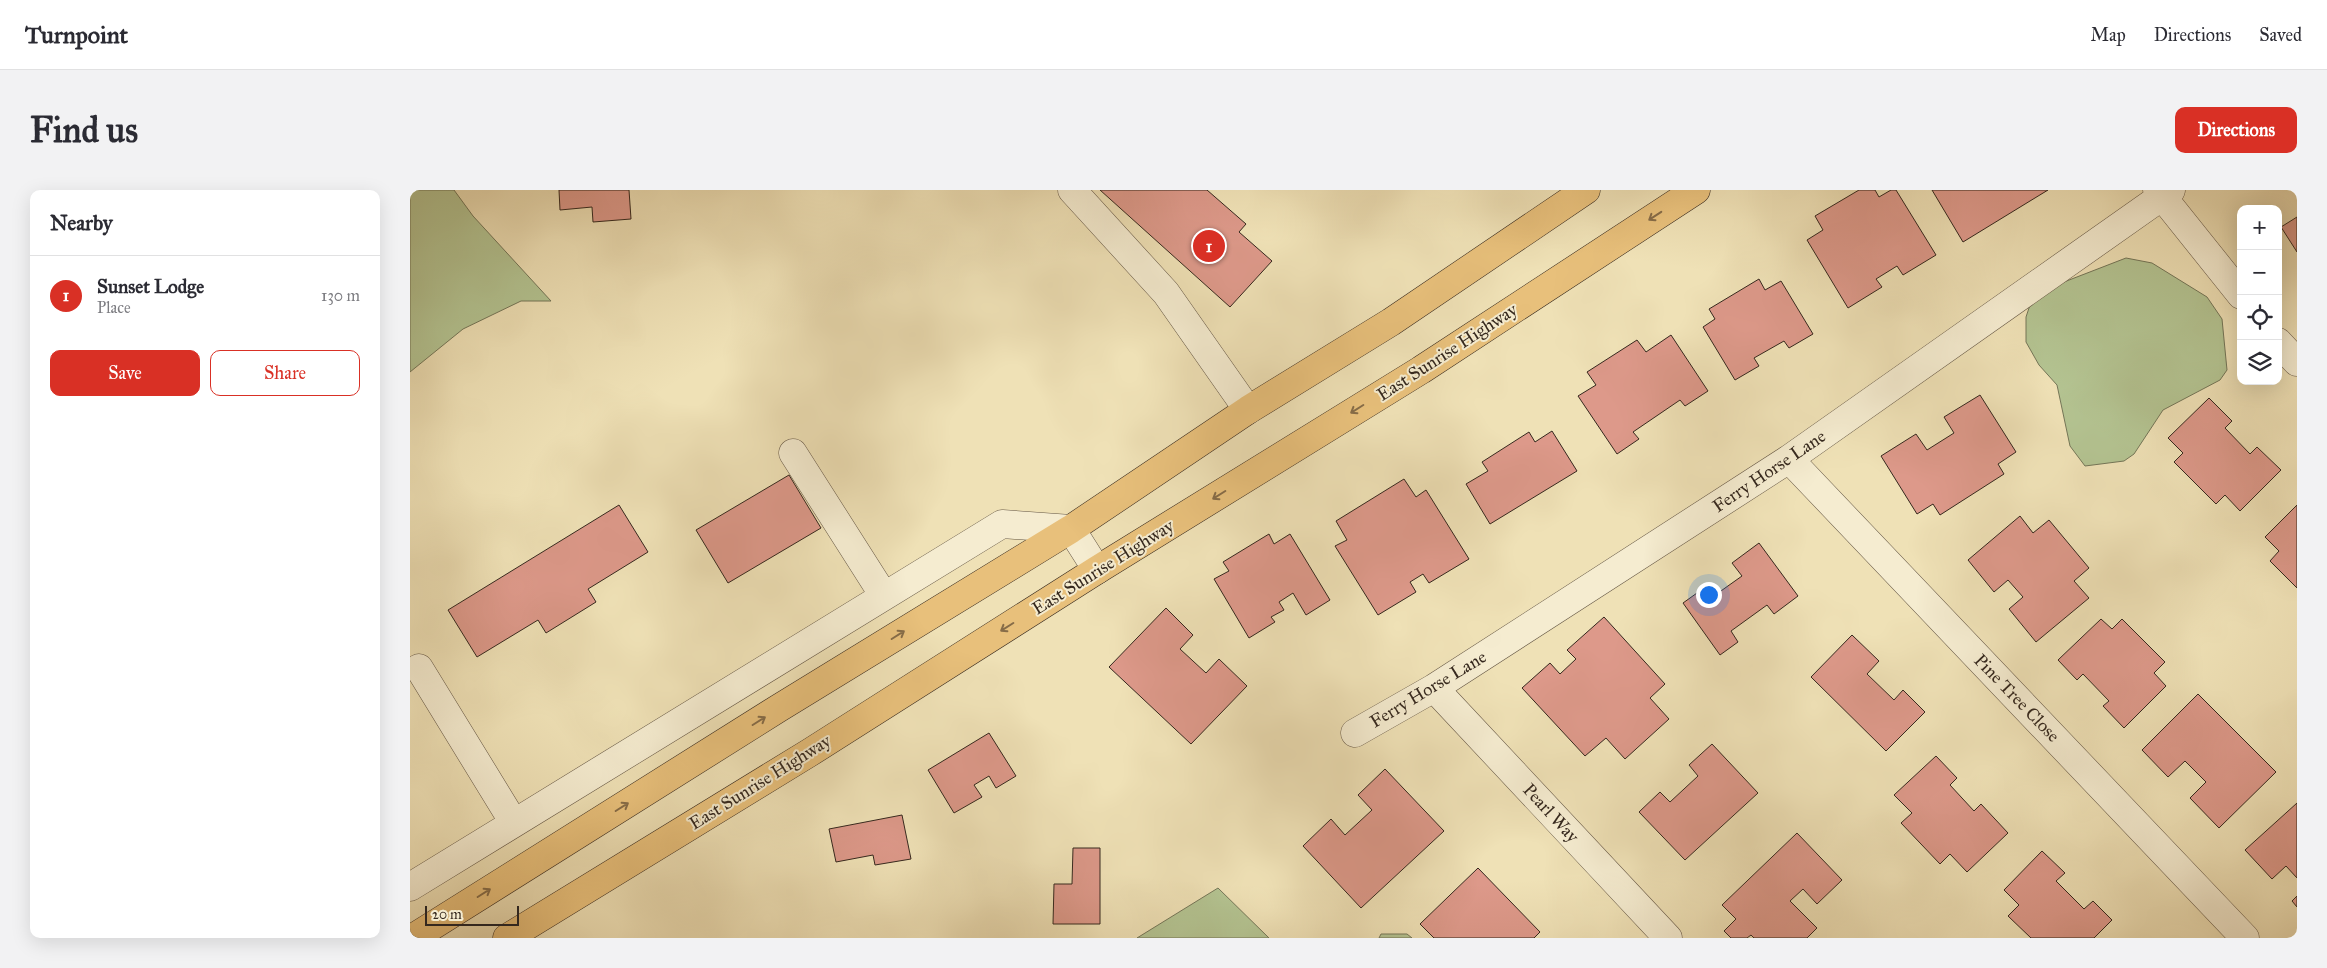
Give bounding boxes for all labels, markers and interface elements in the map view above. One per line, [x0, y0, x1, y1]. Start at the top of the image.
text: Turnpoint [25, 20, 128, 50]
text: Map [2090, 24, 2126, 46]
text: Directions [2154, 24, 2231, 46]
text: Saved [2259, 24, 2302, 46]
button: Directions [2175, 107, 2297, 153]
text: Find us [30, 109, 138, 152]
map controls [2237, 205, 2282, 385]
button: + [2237, 205, 2282, 250]
text: Nearby [50, 210, 113, 236]
one-way arrow [1649, 212, 1663, 222]
pin: 1 [1193, 227, 1225, 265]
button: − [2237, 250, 2282, 295]
text: Sunset Lodge [97, 275, 204, 298]
text: 1 [63, 286, 69, 305]
text: 130 m [321, 286, 360, 305]
button: locate [2237, 295, 2282, 340]
text: Place [97, 298, 131, 317]
street label: East Sunrise Highway [1373, 298, 1522, 406]
button: layers [2237, 340, 2282, 385]
button: Save [50, 350, 200, 396]
button: Share [210, 350, 360, 396]
one-way arrow [1351, 404, 1365, 414]
street label: Ferry Horse Lane [1708, 425, 1830, 517]
one-way arrow [1212, 489, 1226, 500]
street label: East Sunrise Highway [1028, 514, 1179, 620]
your location [1696, 582, 1722, 608]
one-way arrow [1000, 622, 1014, 632]
one-way arrow [890, 630, 904, 640]
street label: Ferry Horse Lane [1366, 646, 1490, 732]
street label: Pine Tree Close [1969, 649, 2065, 747]
one-way arrow [752, 715, 766, 725]
street label: East Sunrise Highway [685, 729, 836, 835]
street label: Pearl Way [1518, 779, 1584, 847]
one-way arrow [614, 802, 628, 812]
one-way arrow [477, 888, 491, 899]
scale bar [425, 903, 519, 926]
text: 20 m [432, 906, 462, 923]

